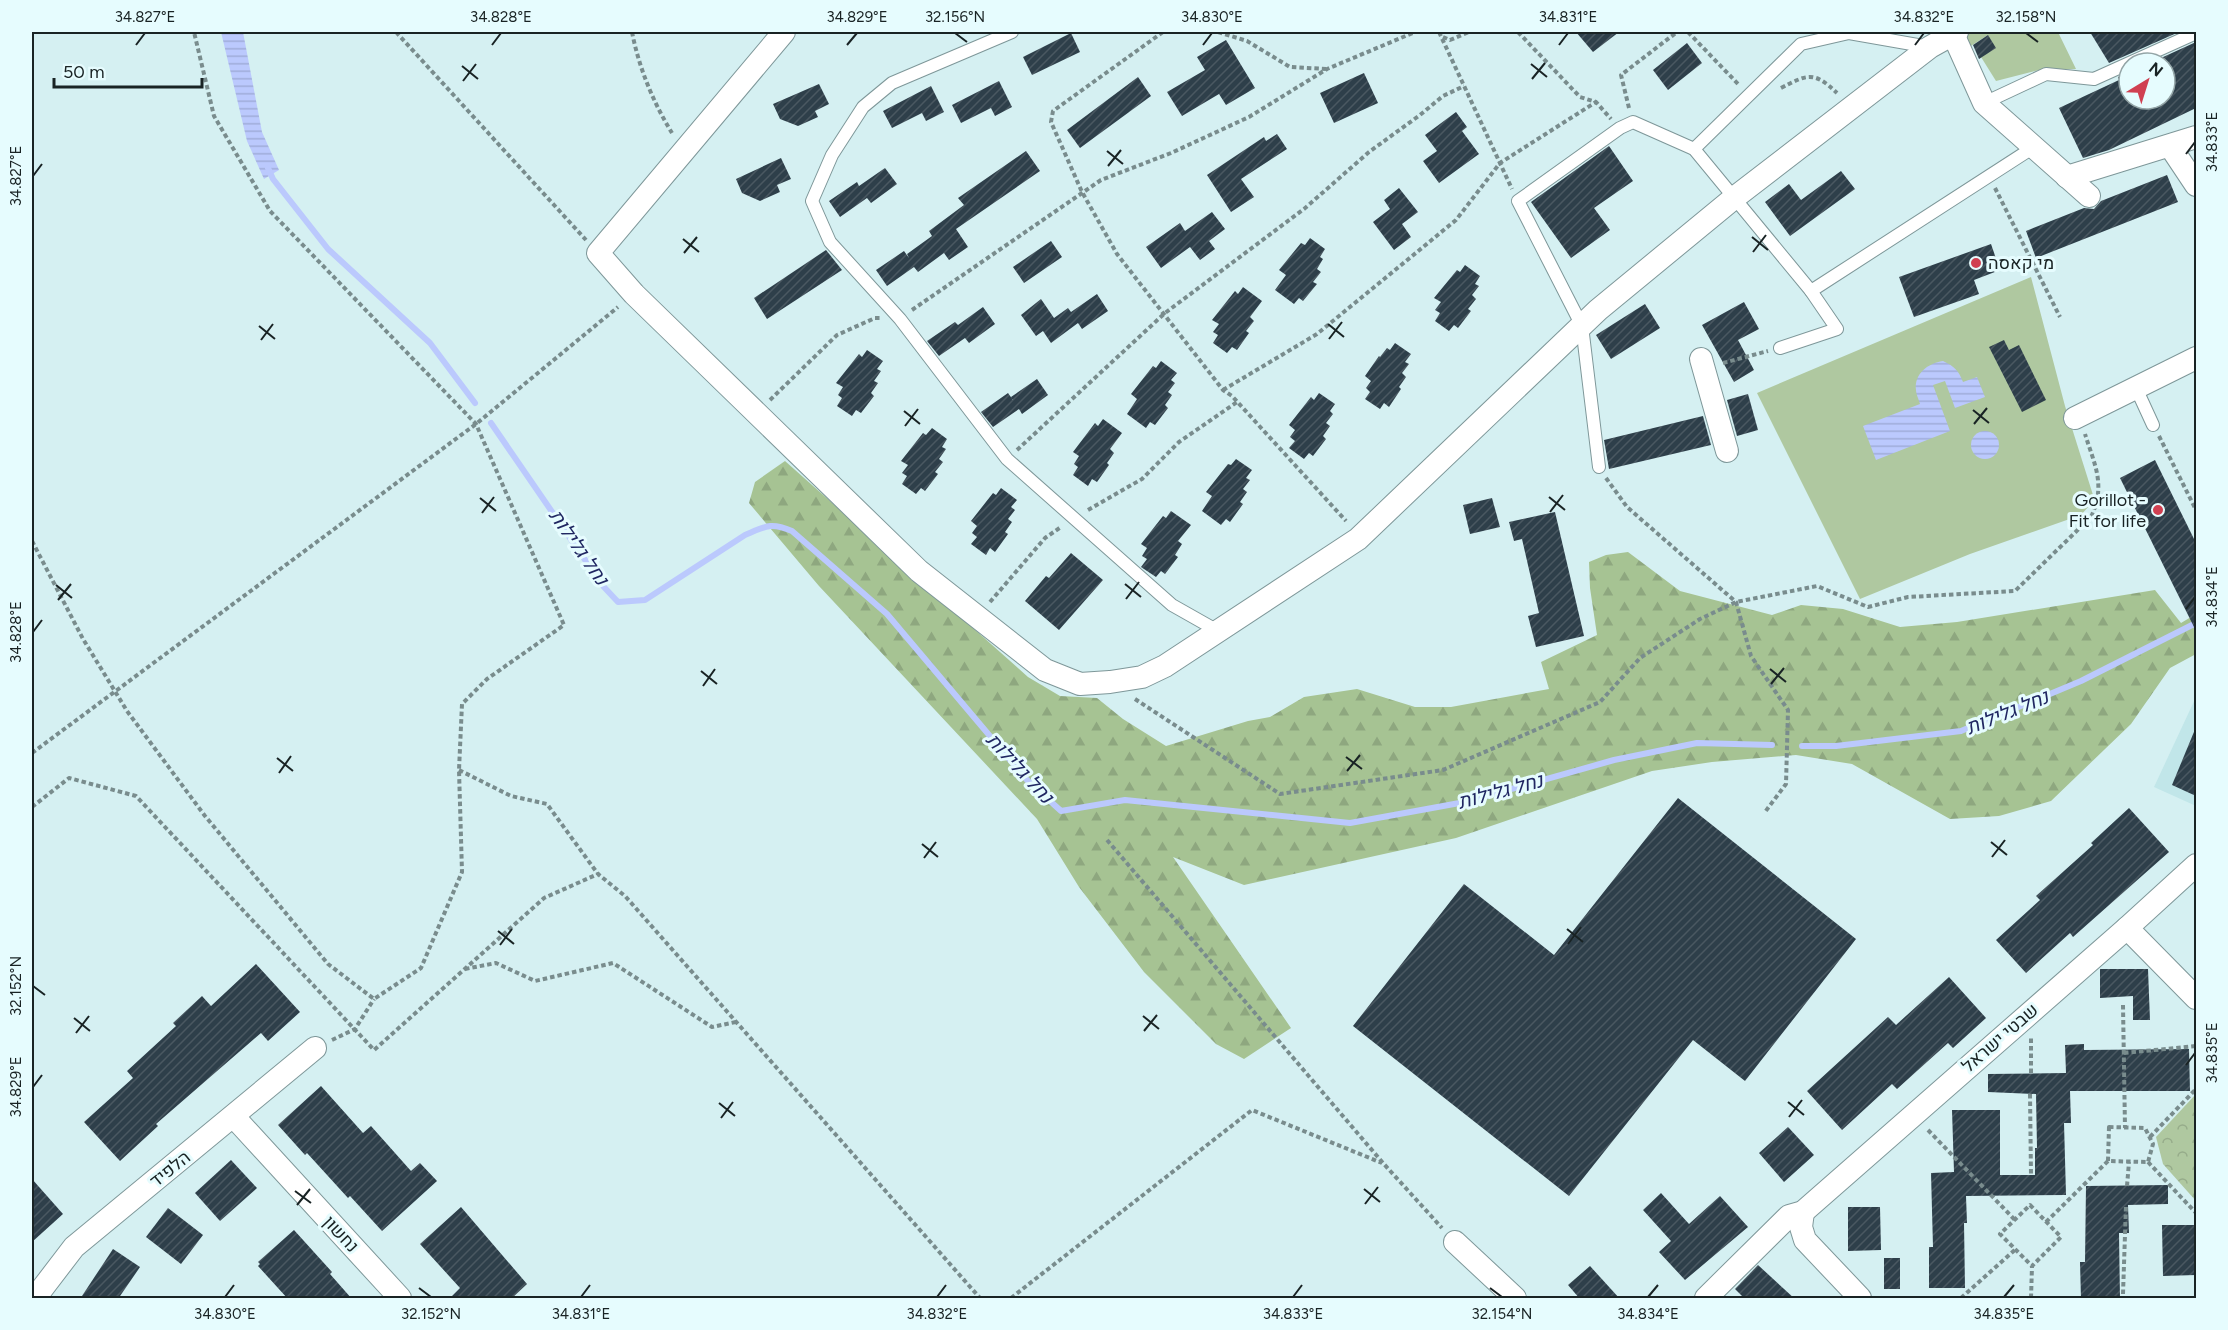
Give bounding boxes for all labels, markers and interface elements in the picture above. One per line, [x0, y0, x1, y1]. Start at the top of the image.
text: 34.827°E [115, 8, 175, 26]
text: 34.828°E [470, 8, 532, 26]
text: 34.829°E [826, 8, 888, 26]
text: 32.156°N [925, 8, 985, 26]
text: 34.830°E [1181, 8, 1243, 26]
text: 34.831°E [1539, 8, 1597, 26]
text: 34.832°E [1894, 8, 1954, 26]
text: 32.158°N [1996, 8, 2056, 26]
scale bar [54, 51, 202, 89]
north arrow [2117, 51, 2177, 111]
text: N [2145, 58, 2167, 81]
text: 50 m [63, 61, 105, 83]
text: 34.833°E [2203, 112, 2221, 172]
text: 34.827°E [7, 146, 25, 206]
place label: מי קאסה [1988, 252, 2054, 274]
marker: מי קאסה [1969, 256, 1983, 270]
place label: Gorillot - Fit for life [2069, 489, 2146, 532]
marker: Gorillot - Fit for life [2151, 503, 2165, 517]
water label: נחל גלילות [544, 504, 615, 591]
text: 34.834°E [2203, 566, 2221, 628]
text: 34.828°E [7, 601, 25, 663]
water label: נחל גלילות [1962, 684, 2054, 739]
water label: נחל גלילות [981, 728, 1060, 809]
water label: נחל גלילות [1455, 768, 1547, 814]
text: 32.152°N [7, 956, 25, 1016]
street label: שבטי ישראל [1957, 999, 2043, 1077]
text: 34.835°E [2203, 1022, 2221, 1084]
text: 34.829°E [7, 1056, 25, 1118]
street label: הלפיד [145, 1146, 195, 1192]
street label: נחשון [319, 1211, 363, 1257]
text: 34.830°E [194, 1305, 256, 1323]
text: 32.152°N [401, 1305, 461, 1323]
text: 34.831°E [552, 1305, 610, 1323]
text: 34.832°E [907, 1305, 967, 1323]
text: 34.833°E [1263, 1305, 1323, 1323]
text: 32.154°N [1472, 1305, 1532, 1323]
text: 34.834°E [1617, 1305, 1679, 1323]
text: 34.835°E [1973, 1305, 2035, 1323]

